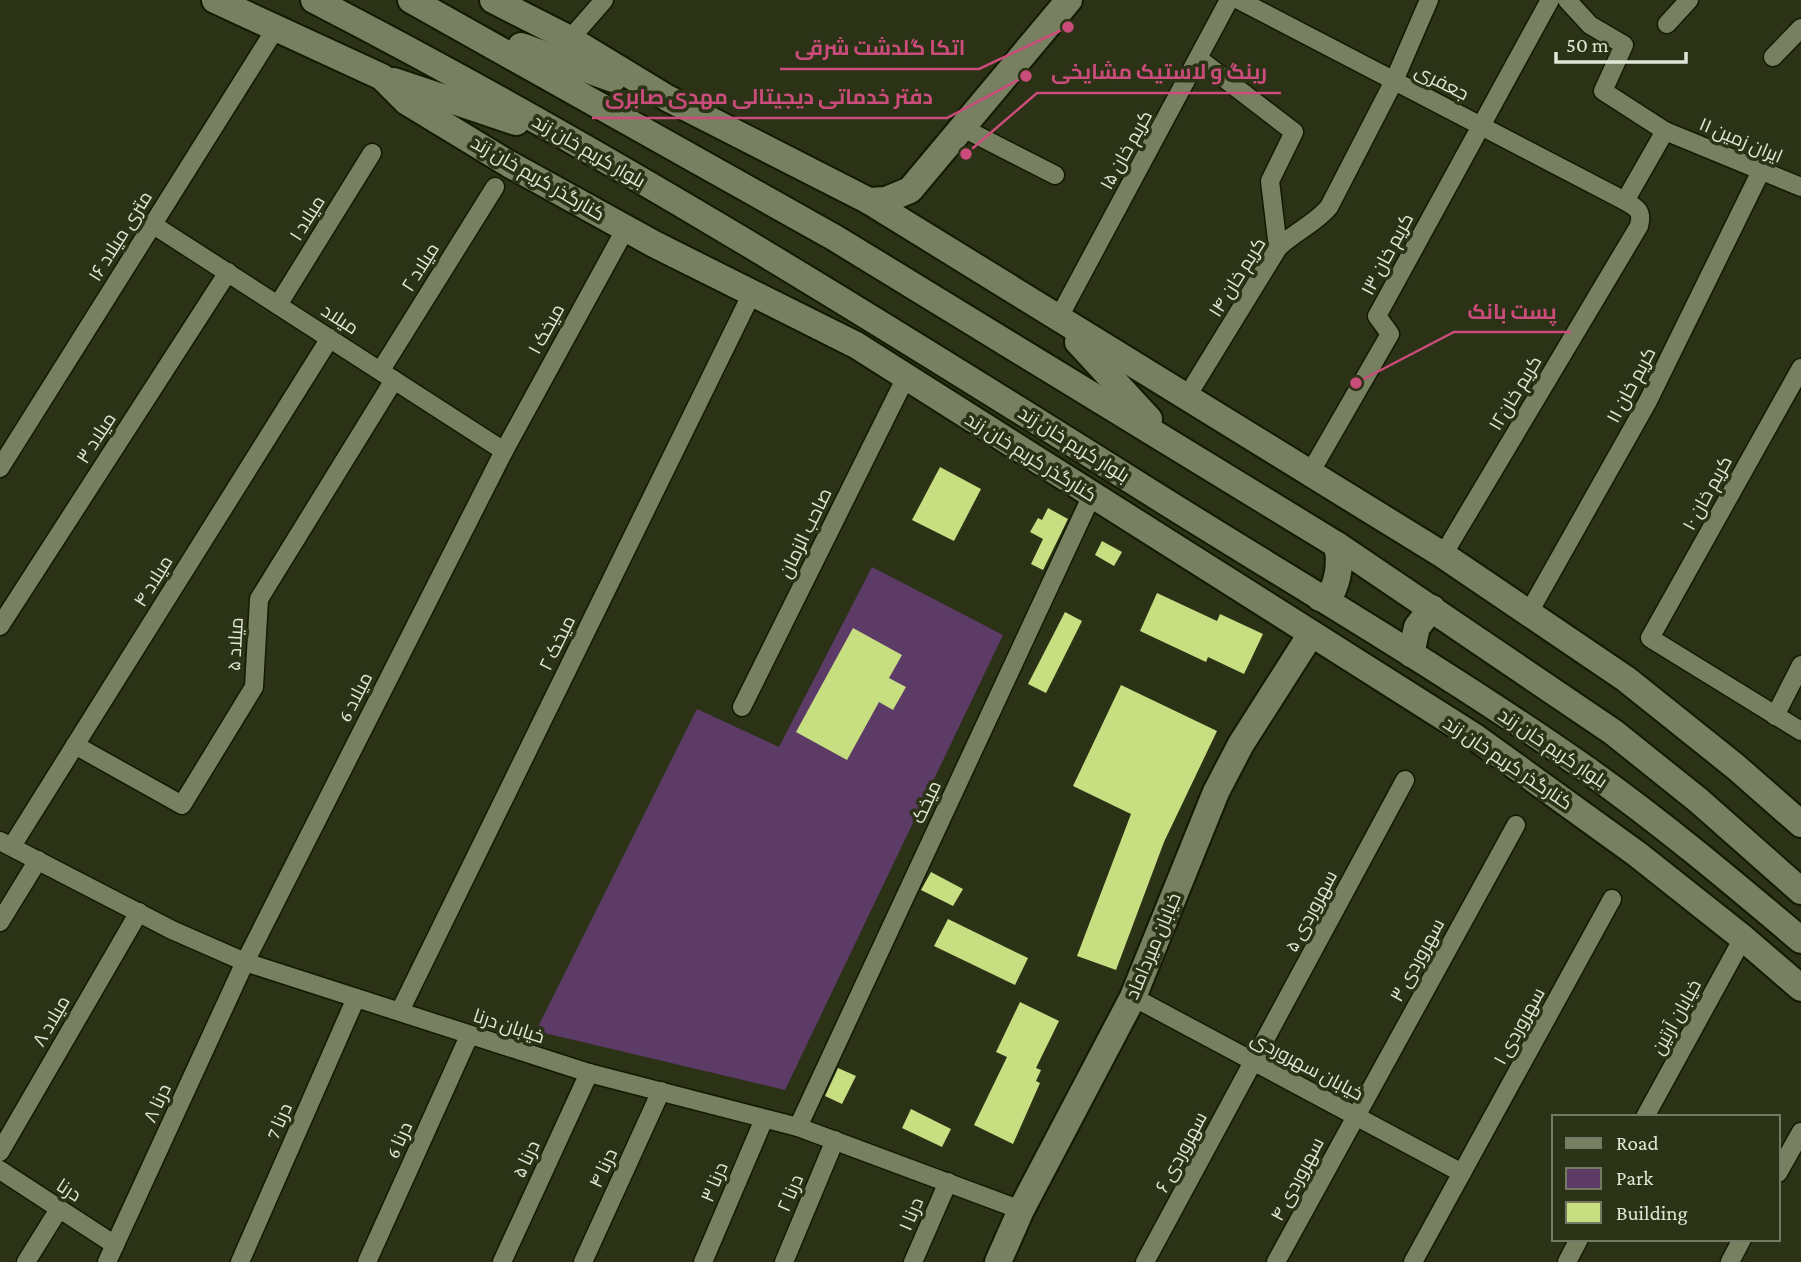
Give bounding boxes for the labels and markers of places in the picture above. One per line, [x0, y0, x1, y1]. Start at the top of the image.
callout: اتکا گلدشت شرقی [780, 27, 979, 69]
callout: رینگ و لاستیک مشایخی [1037, 51, 1281, 93]
callout: دفتر خدماتی دیجیتالی مهدی صابری [592, 76, 947, 118]
callout: پست بانک [1454, 290, 1571, 332]

